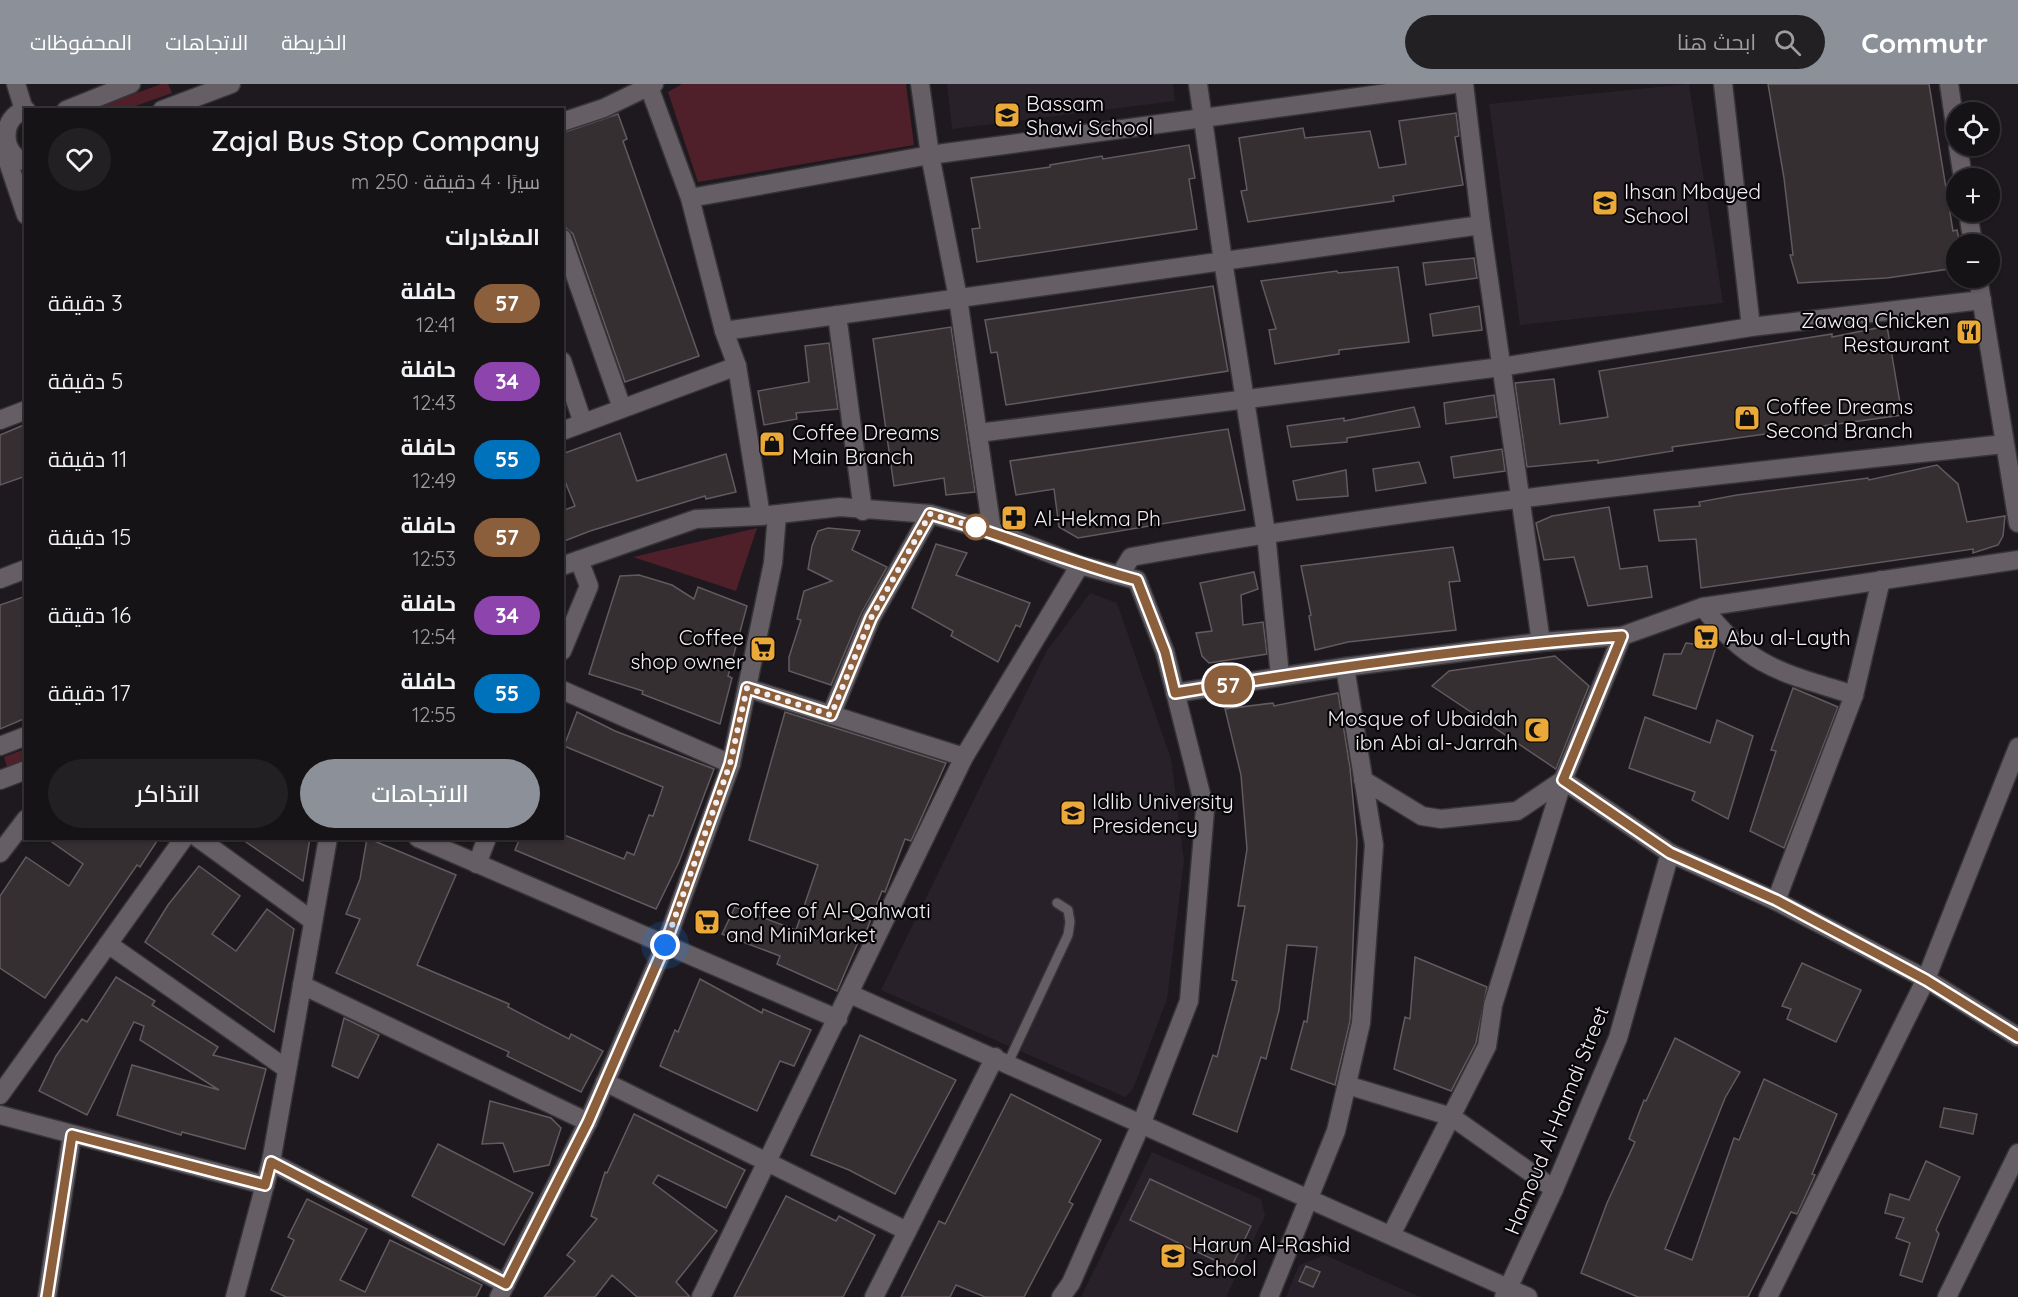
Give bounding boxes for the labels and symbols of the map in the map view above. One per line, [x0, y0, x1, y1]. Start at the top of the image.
place label: Bassam Shawi School [1026, 90, 1153, 140]
school or university icon: Bassam Shawi School [992, 100, 1022, 130]
place label: Ihsan Mbayed School [1624, 178, 1761, 228]
school or university icon: Ihsan Mbayed School [1590, 188, 1620, 218]
place label: Zawaq Chicken Restaurant [1801, 307, 1950, 357]
restaurant icon: Zawaq Chicken Restaurant [1954, 317, 1984, 347]
place label: Coffee Dreams Second Branch [1766, 393, 1913, 443]
shop icon: Coffee Dreams Second Branch [1732, 403, 1762, 433]
place label: Coffee Dreams Main Branch [792, 419, 939, 469]
shop icon: Coffee Dreams Main Branch [757, 429, 787, 459]
pharmacy icon: Al-Hekma Ph [999, 503, 1029, 533]
place label: Al-Hekma Ph [1034, 505, 1161, 531]
unlabelled marker [963, 514, 989, 540]
supermarket icon: Abu al-Layth [1691, 622, 1721, 652]
place label: Coffee shop owner [631, 624, 744, 674]
place label: Abu al-Layth [1726, 624, 1851, 650]
supermarket icon: Coffee shop owner [748, 634, 778, 664]
line badge: 57 [1201, 666, 1255, 704]
place label: Mosque of Ubaidah ibn Abi al-Jarrah [1328, 705, 1518, 755]
mosque icon: Mosque of Ubaidah ibn Abi al-Jarrah [1522, 715, 1552, 745]
place label: Idlib University Presidency [1092, 788, 1234, 838]
school or university icon: Idlib University Presidency [1058, 798, 1088, 828]
place label: Coffee of Al-Qahwati and MiniMarket [726, 897, 931, 947]
supermarket icon: Coffee of Al-Qahwati and MiniMarket [692, 907, 722, 937]
your location [650, 930, 680, 960]
street label: Hamoud Al-Hamdi Street [1498, 1002, 1614, 1238]
place label: Harun Al-Rashid School [1192, 1231, 1350, 1281]
school or university icon: Harun Al-Rashid School [1158, 1241, 1188, 1271]

